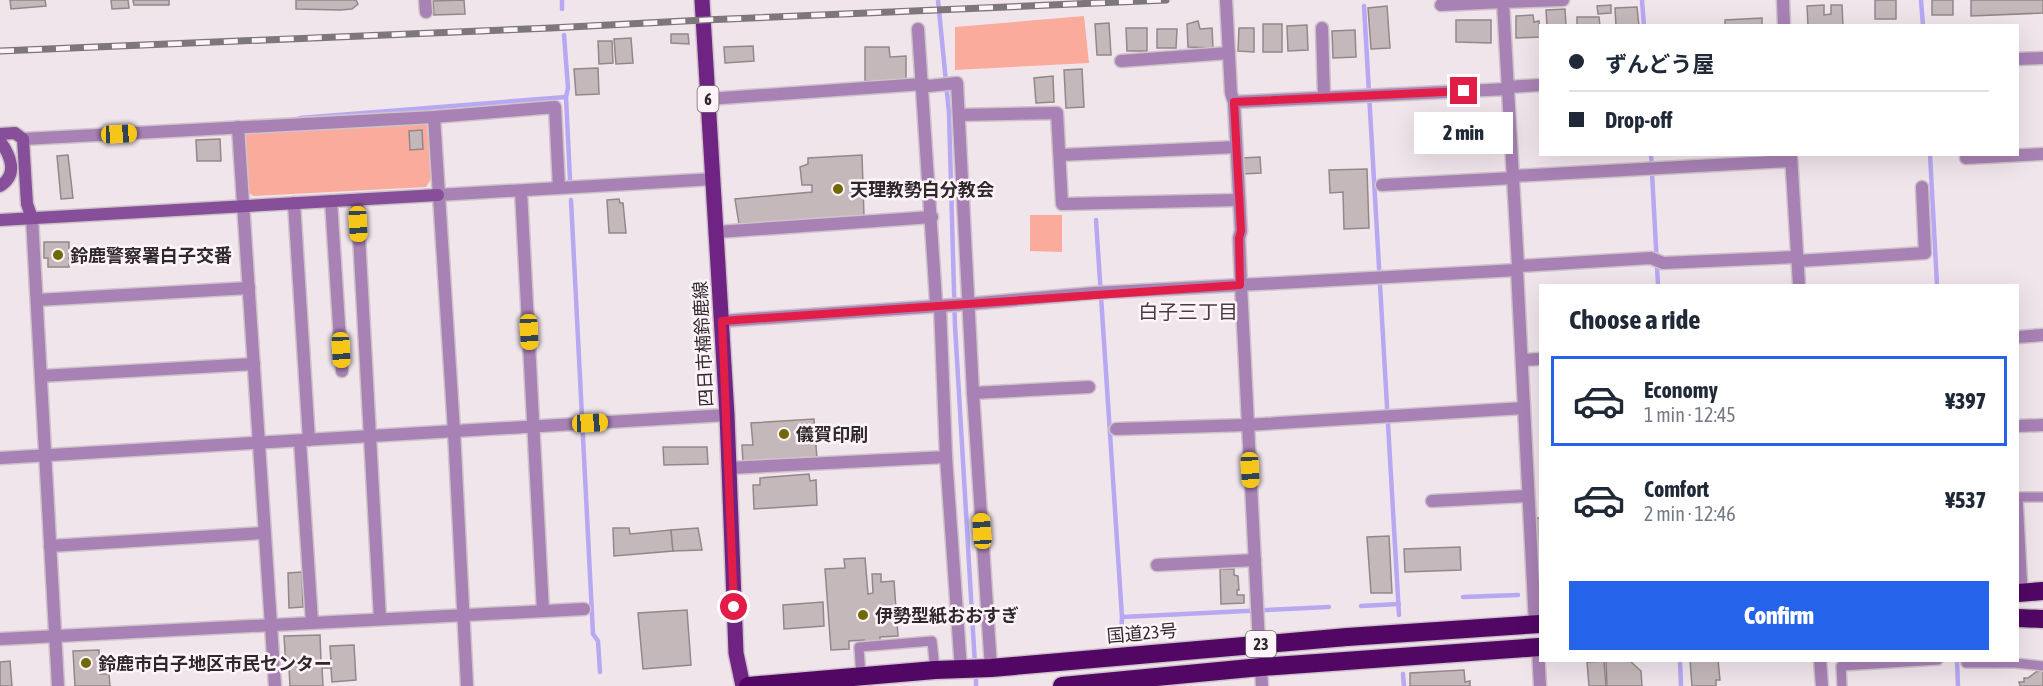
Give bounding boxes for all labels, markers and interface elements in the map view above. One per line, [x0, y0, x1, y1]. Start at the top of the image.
text: ずんどう屋 [1605, 51, 1714, 77]
route end [1450, 77, 1477, 104]
road number: 6 [698, 86, 718, 112]
text: Drop-off [1605, 107, 1672, 133]
callout: 2 min [1414, 112, 1514, 154]
text: 2 min [1443, 121, 1484, 144]
car [101, 124, 137, 144]
place label: 天理教勢白分教会 [850, 179, 994, 200]
marker: 天理教勢白分教会 [831, 182, 845, 196]
car [348, 206, 368, 242]
place label: 鈴鹿警察署白子交番 [70, 245, 232, 266]
marker: 鈴鹿警察署白子交番 [51, 248, 65, 262]
street label: 四日市楠鈴鹿線 [689, 281, 717, 407]
district label: 白子三丁目 [1138, 300, 1238, 323]
text: Choose a ride [1569, 304, 1701, 335]
car [519, 314, 539, 350]
car [331, 332, 351, 368]
icon: car [1572, 374, 1626, 428]
text: Economy [1644, 377, 1718, 403]
text: ¥397 [1945, 388, 1986, 414]
text: 1 min · 12:45 [1644, 403, 1736, 426]
car [572, 413, 608, 433]
place label: 儀賀印刷 [796, 424, 868, 445]
marker: 儀賀印刷 [777, 427, 791, 441]
car [1240, 452, 1260, 488]
icon: car [1572, 473, 1626, 527]
text: Comfort [1644, 476, 1709, 502]
text: ¥537 [1945, 487, 1986, 513]
text: 2 min · 12:46 [1644, 502, 1736, 525]
car [972, 512, 992, 550]
button: Confirm [1569, 581, 1989, 650]
route start [720, 593, 747, 620]
place label: 伊勢型紙おおすぎ [875, 605, 1019, 626]
marker: 伊勢型紙おおすぎ [856, 608, 870, 622]
street label: 国道23号 [1106, 619, 1178, 647]
road number: 23 [1246, 631, 1276, 657]
place label: 鈴鹿市白子地区市民センター [98, 653, 332, 674]
marker: 鈴鹿市白子地区市民センター [79, 656, 93, 670]

